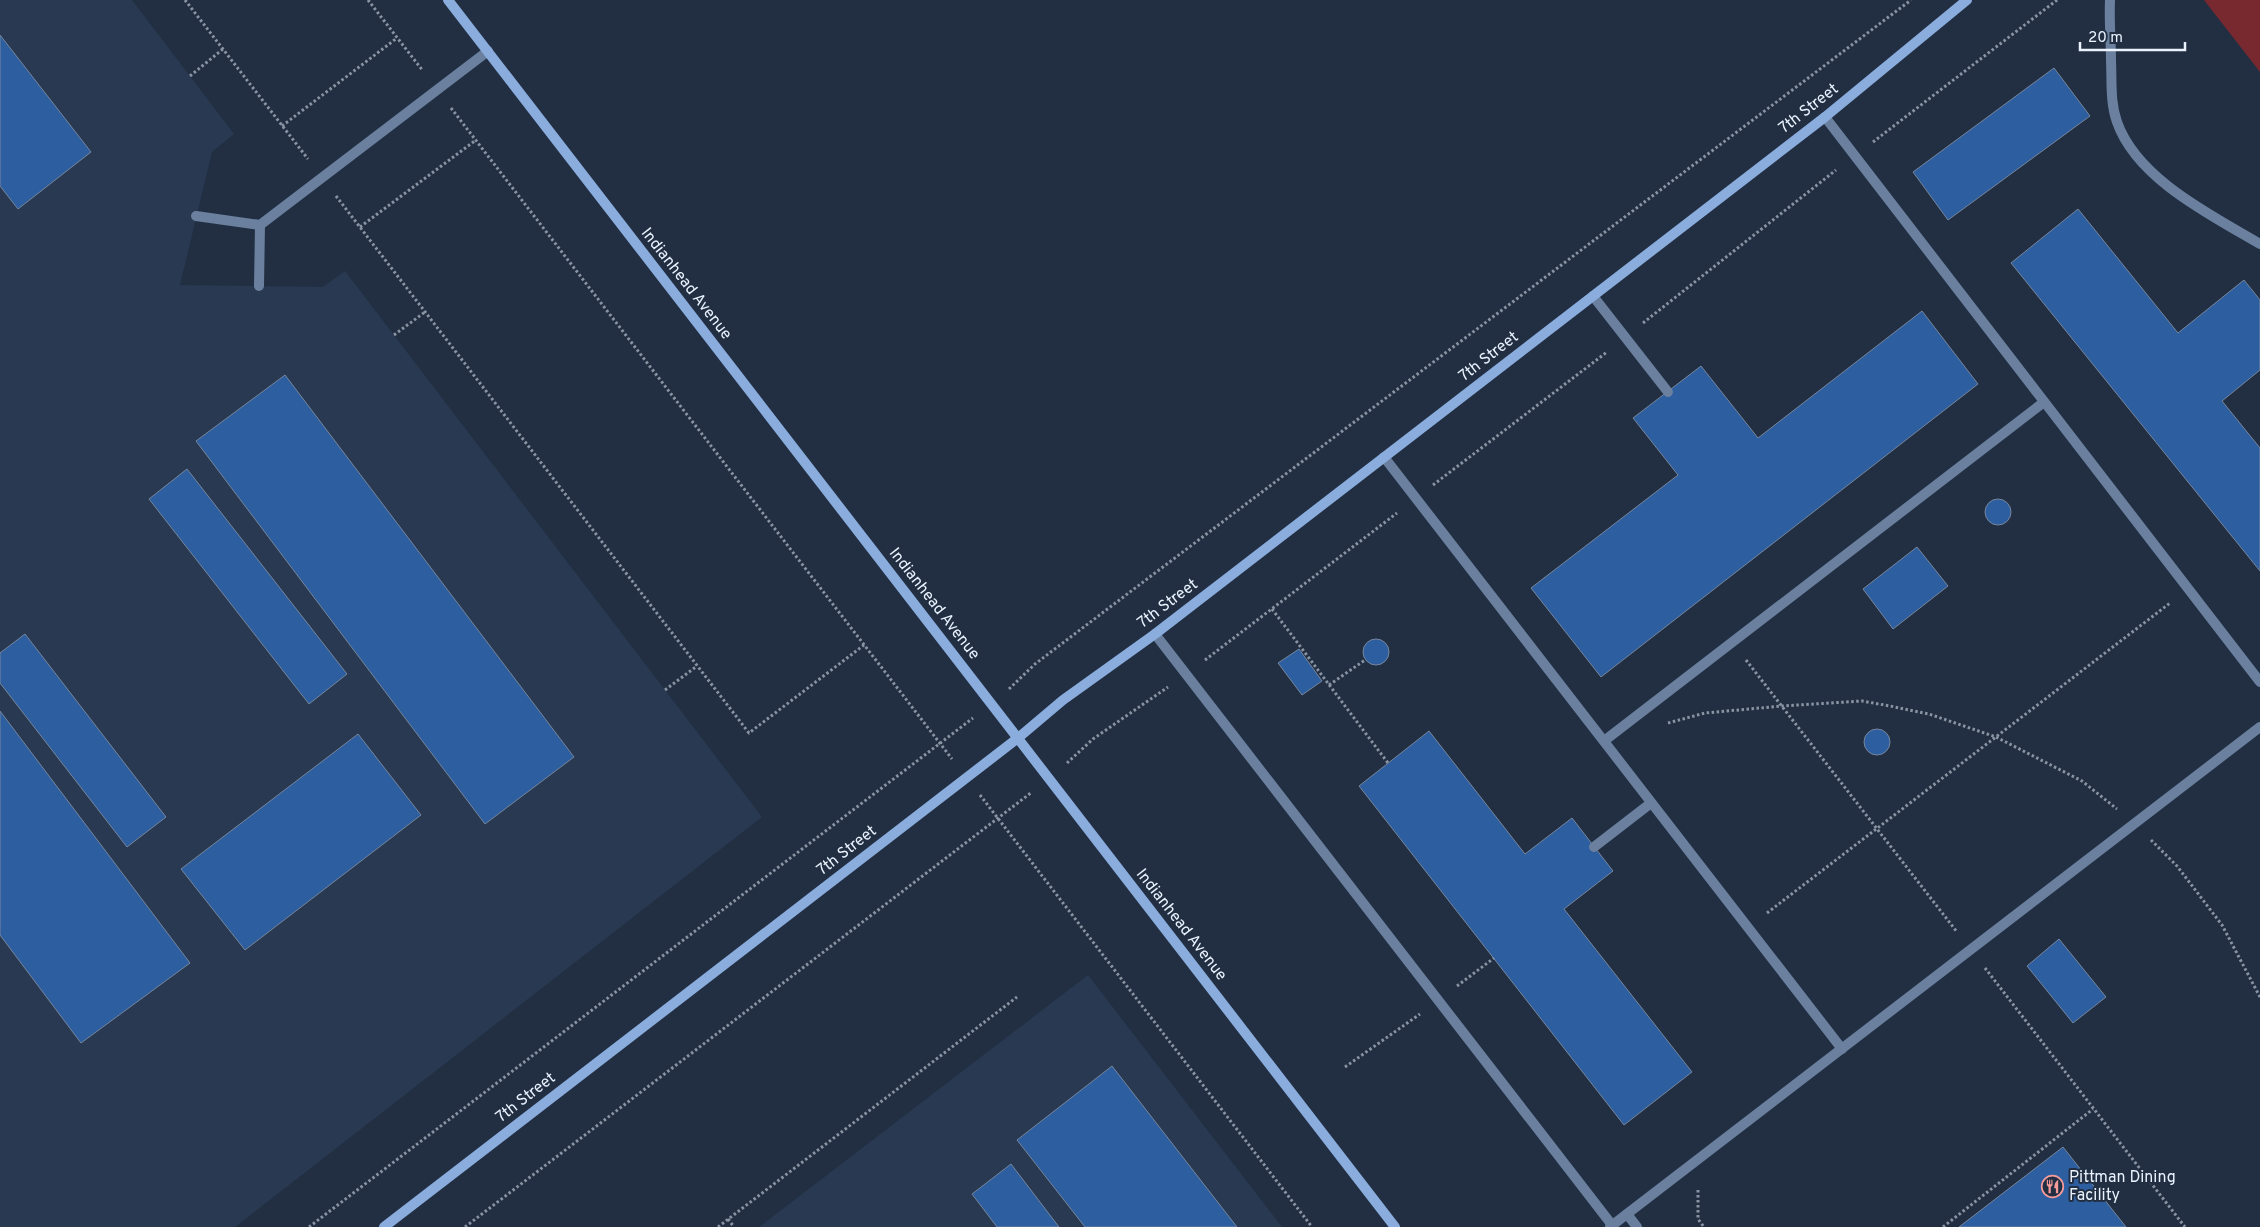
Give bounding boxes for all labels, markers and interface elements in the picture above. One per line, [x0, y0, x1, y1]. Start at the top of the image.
scale bar [2080, 20, 2185, 52]
text: 20 m [2088, 29, 2123, 48]
street label: 7th Street [1775, 79, 1843, 139]
street label: Indianhead Avenue [636, 224, 736, 344]
street label: 7th Street [1455, 327, 1523, 387]
street label: Indianhead Avenue [884, 544, 984, 664]
street label: 7th Street [1134, 575, 1202, 633]
street label: 7th Street [813, 821, 881, 881]
street label: Indianhead Avenue [1131, 865, 1231, 985]
street label: 7th Street [492, 1068, 560, 1128]
place label: Pittman Dining Facility [2069, 1168, 2176, 1206]
restaurant icon: Pittman Dining Facility [2041, 1175, 2065, 1199]

